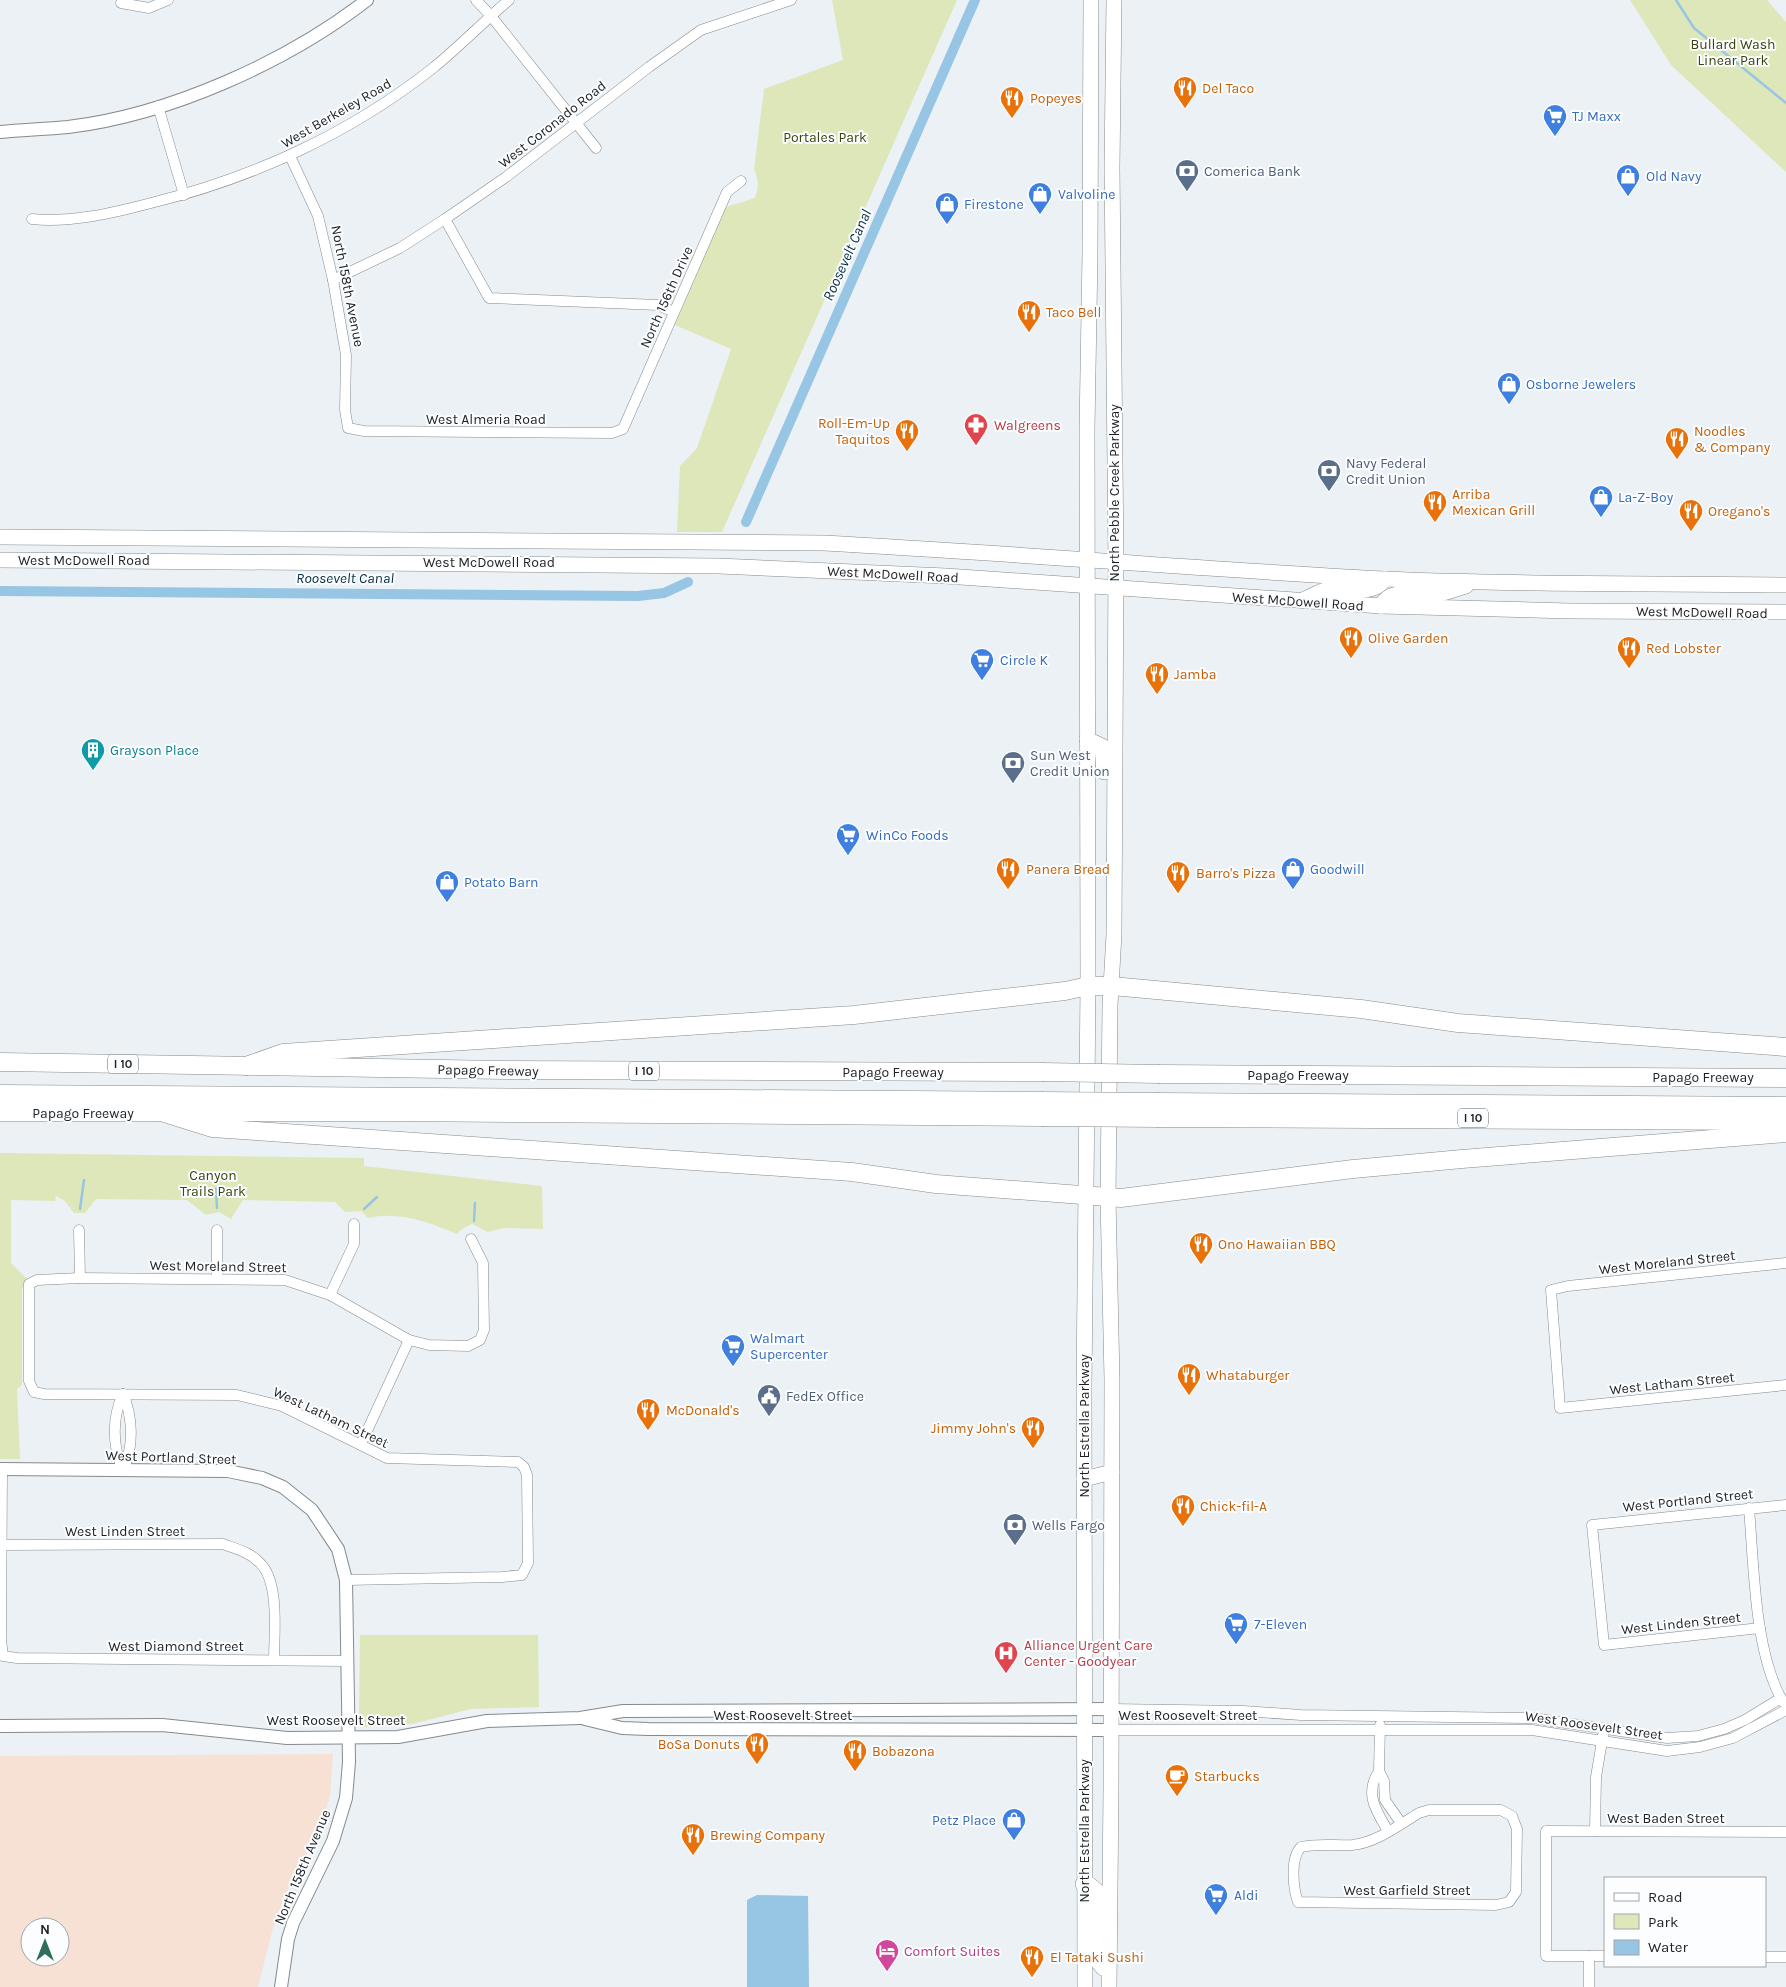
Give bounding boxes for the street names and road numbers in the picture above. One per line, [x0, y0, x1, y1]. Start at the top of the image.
street label: West Berkeley Road [278, 75, 394, 152]
street label: West Coronado Road [495, 77, 609, 172]
street label: North 158th Avenue [327, 224, 368, 348]
street label: North 156th Drive [636, 244, 697, 351]
street label: North Pebble Creek Parkway [1106, 404, 1123, 582]
street label: West Almeria Road [426, 411, 546, 428]
street label: West McDowell Road [18, 552, 150, 569]
street label: West McDowell Road [423, 554, 555, 571]
street label: West McDowell Road [827, 563, 959, 586]
street label: West McDowell Road [1232, 588, 1364, 615]
street label: West McDowell Road [1636, 603, 1768, 622]
road number: I 10 [108, 1054, 138, 1074]
street label: Papago Freeway [437, 1061, 539, 1080]
road number: I 10 [629, 1062, 659, 1080]
street label: Papago Freeway [842, 1064, 944, 1081]
street label: Papago Freeway [1247, 1067, 1349, 1084]
street label: Papago Freeway [1652, 1069, 1754, 1086]
street label: Papago Freeway [32, 1105, 134, 1122]
road number: I 10 [1458, 1108, 1488, 1128]
street label: West Moreland Street [1598, 1247, 1736, 1278]
street label: West Moreland Street [149, 1257, 287, 1276]
street label: North Estrella Parkway [1076, 1354, 1093, 1498]
street label: West Latham Street [1609, 1368, 1735, 1399]
street label: West Latham Street [270, 1383, 391, 1452]
street label: West Portland Street [105, 1447, 237, 1468]
street label: West Portland Street [1622, 1485, 1754, 1516]
street label: West Linden Street [65, 1523, 185, 1540]
street label: West Linden Street [1620, 1609, 1742, 1638]
street label: West Diamond Street [108, 1638, 244, 1655]
street label: West Roosevelt Street [714, 1707, 852, 1724]
street label: West Roosevelt Street [1119, 1707, 1257, 1724]
street label: West Roosevelt Street [1524, 1707, 1664, 1744]
street label: West Roosevelt Street [267, 1712, 405, 1729]
street label: North Estrella Parkway [1076, 1759, 1093, 1903]
street label: North 158th Avenue [270, 1807, 334, 1927]
street label: West Baden Street [1607, 1810, 1725, 1827]
street label: West Garfield Street [1343, 1882, 1471, 1899]

